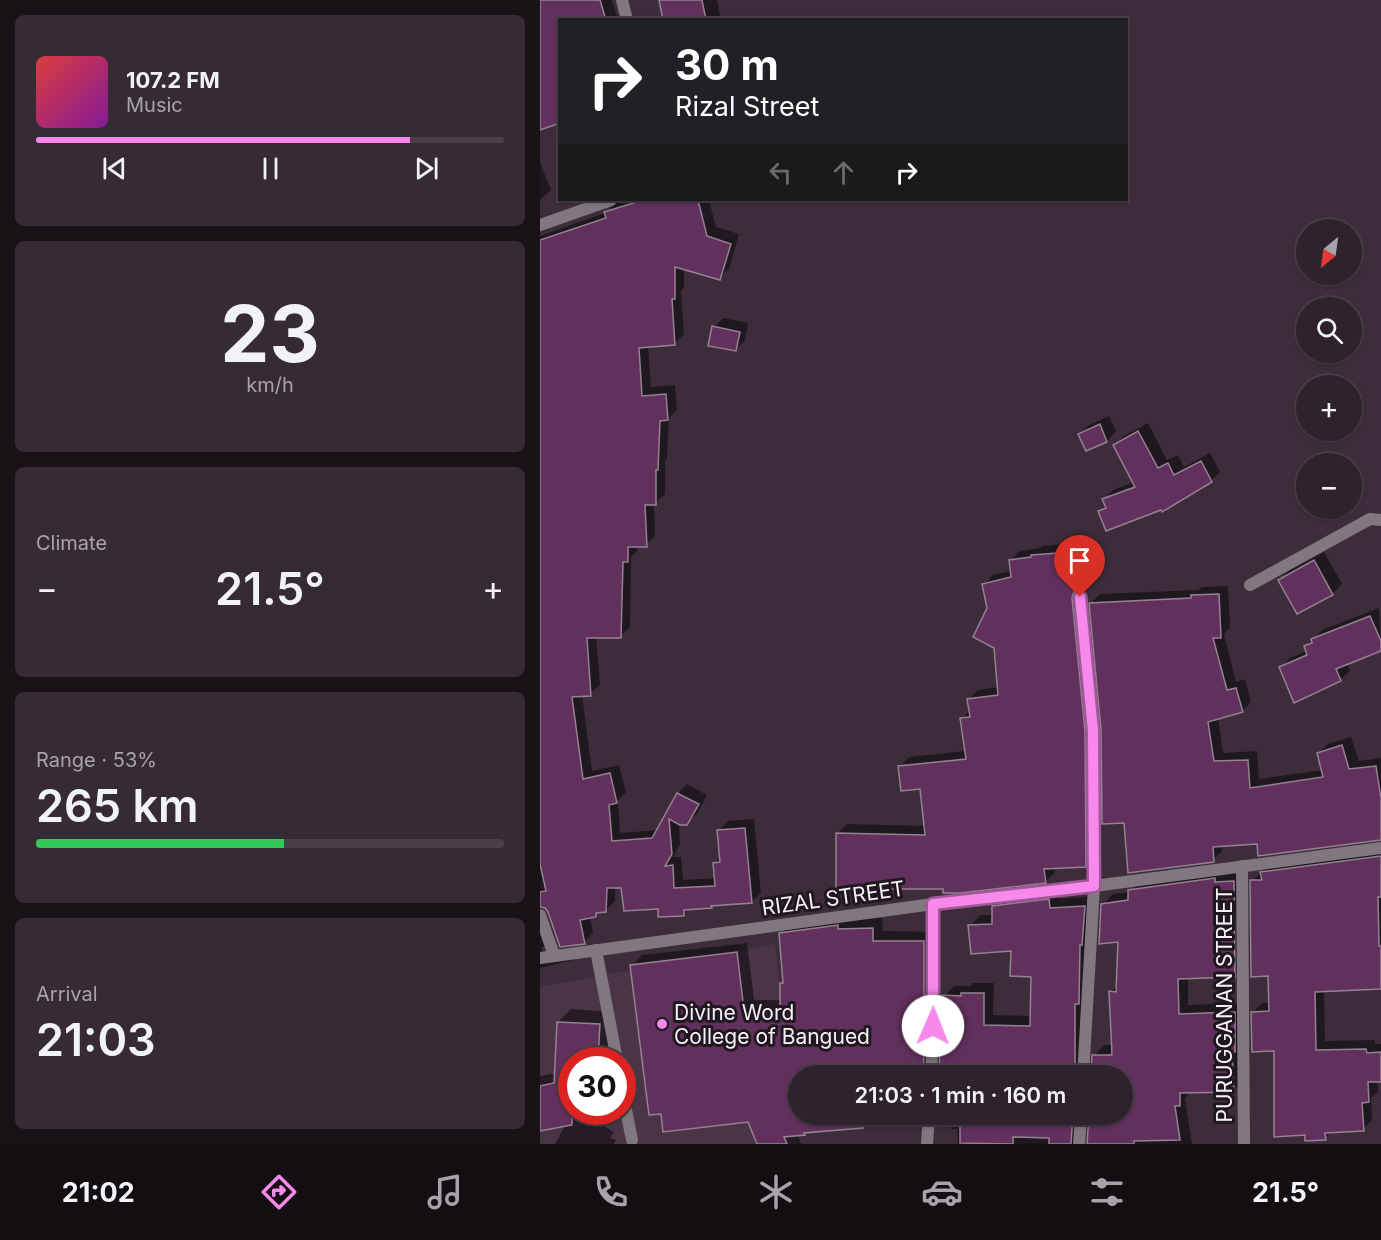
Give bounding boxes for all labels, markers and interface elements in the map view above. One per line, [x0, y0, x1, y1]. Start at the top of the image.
text: 30 m [675, 39, 779, 90]
icon: right [576, 42, 654, 120]
text: 107.2 FM [126, 67, 220, 93]
text: Rizal Street [675, 90, 819, 123]
text: Music [126, 93, 183, 117]
icon: previous [98, 152, 131, 185]
icon: pause [254, 152, 287, 185]
icon: next [410, 152, 443, 185]
icon: left [764, 156, 797, 189]
icon: ahead [827, 156, 860, 189]
icon: right [890, 156, 923, 189]
north arrow [1296, 219, 1362, 285]
map controls [1296, 219, 1362, 519]
text: 23 [220, 286, 320, 381]
button: search [1296, 297, 1362, 363]
text: km/h [246, 373, 294, 397]
button: + [1296, 375, 1362, 441]
button: − [1296, 453, 1362, 519]
text: Climate [36, 531, 107, 555]
pin [1054, 535, 1105, 597]
icon: arrive [1063, 544, 1096, 577]
text: 21.5° [215, 561, 325, 616]
text: − [36, 568, 58, 608]
text: + [482, 568, 504, 608]
text: Range · 53% [36, 748, 157, 772]
text: 265 km [36, 778, 199, 833]
street label: RIZAL STREET [760, 876, 906, 920]
street label: PURUGGANAN STREET [1212, 888, 1237, 1122]
text: Arrival [36, 982, 98, 1006]
position arrow [901, 994, 965, 1058]
place label: Divine Word College of Bangued [674, 1000, 870, 1049]
text: 21:03 [36, 1012, 156, 1067]
marker: Divine Word College of Bangued [655, 1017, 669, 1031]
speed limit sign: 30 [558, 1047, 636, 1125]
text: 21:03 · 1 min · 160 m [855, 1082, 1066, 1108]
icon: directions [258, 1171, 300, 1213]
icon: music [424, 1171, 466, 1213]
icon: phone [590, 1171, 632, 1213]
icon: climate [755, 1171, 797, 1213]
icon: car [921, 1171, 963, 1213]
icon: filters [1086, 1171, 1128, 1213]
text: 21:02 [62, 1176, 135, 1209]
text: 21.5° [1252, 1176, 1319, 1209]

